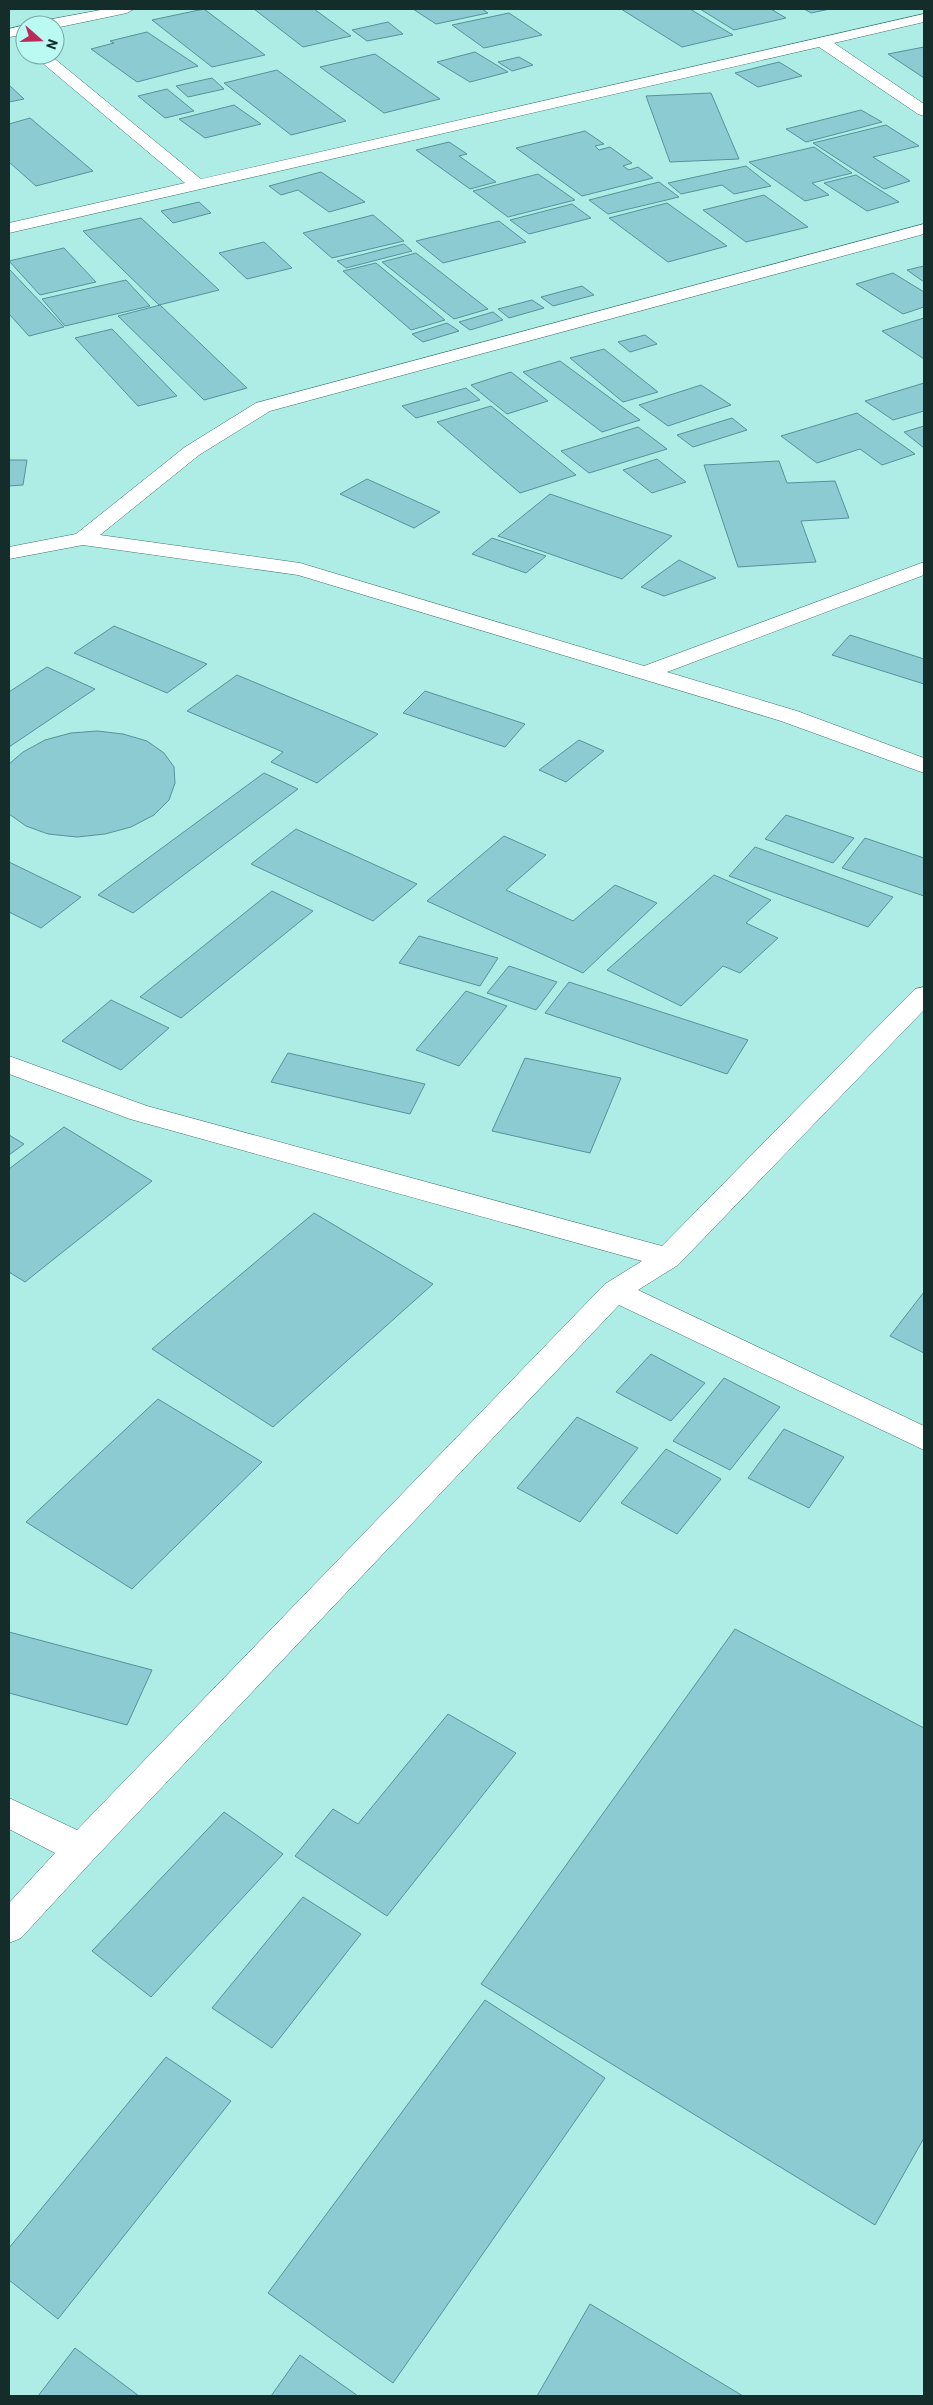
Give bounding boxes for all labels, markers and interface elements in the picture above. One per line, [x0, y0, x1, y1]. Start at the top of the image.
north arrow [15, 15, 65, 65]
text: N [43, 37, 62, 52]

